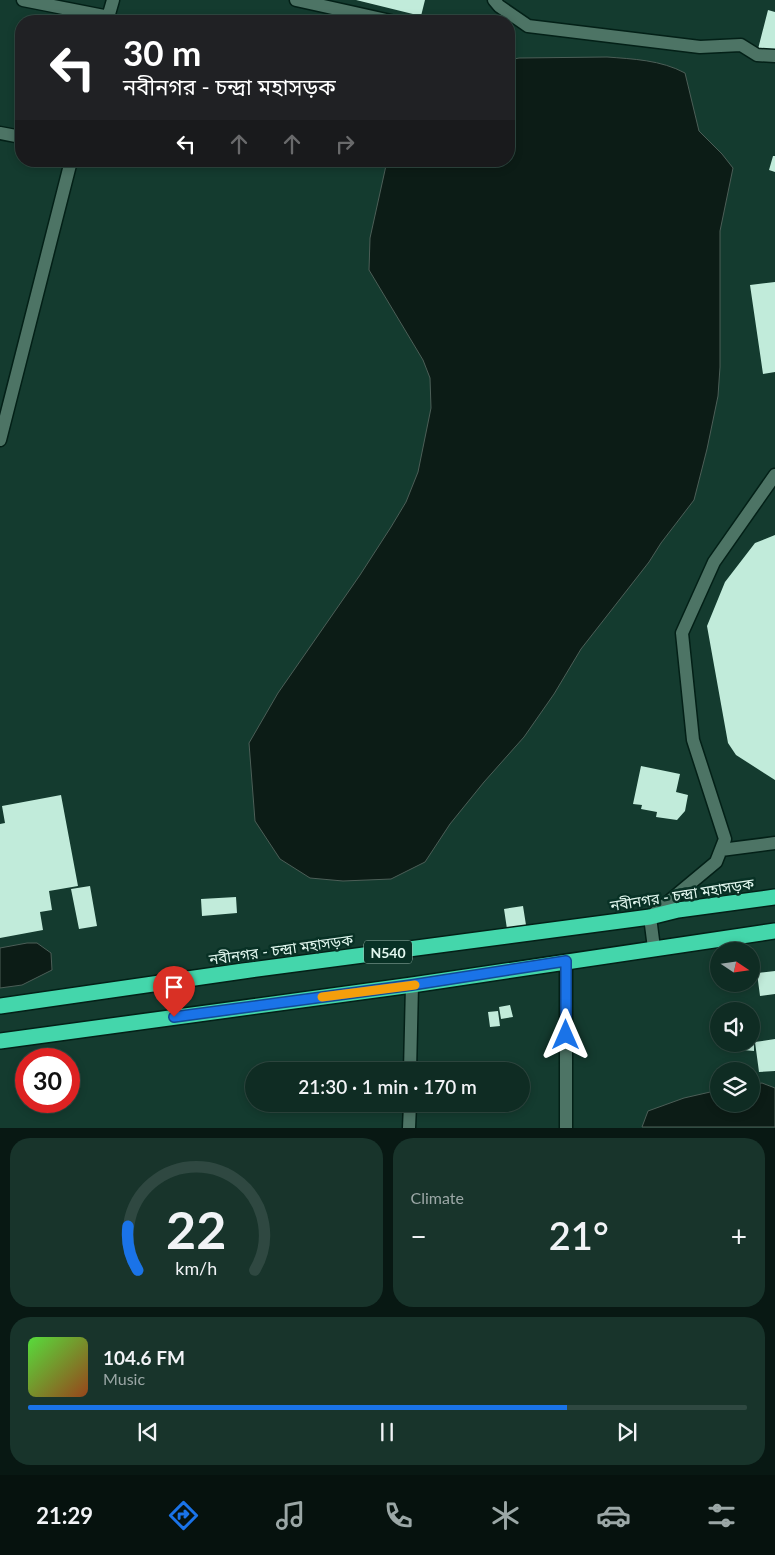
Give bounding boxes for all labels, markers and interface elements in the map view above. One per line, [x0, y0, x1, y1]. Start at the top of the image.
text: 30 m [123, 31, 201, 73]
icon: left [40, 35, 105, 100]
text: নবীনগর - চন্দ্রা মহাসড়ক [123, 73, 336, 100]
icon: left [172, 130, 200, 158]
icon: ahead [225, 130, 253, 158]
icon: ahead [278, 130, 306, 158]
icon: right [331, 130, 359, 158]
street label: নবীনগর - চন্দ্রা মহাসড়ক [608, 874, 756, 914]
street label: নবীনগর - চন্দ্রা মহাসড়ক [207, 930, 355, 968]
road number: N540 [364, 940, 412, 964]
north arrow [710, 942, 760, 992]
map controls [710, 942, 760, 1112]
pin [153, 966, 195, 1017]
icon: arrive [160, 973, 188, 1001]
button: sound [710, 1002, 760, 1052]
position arrow [539, 1008, 591, 1060]
speed limit sign: 30 [15, 1048, 80, 1113]
button: layers [710, 1062, 760, 1112]
text: 21:30 · 1 min · 170 m [298, 1075, 477, 1098]
text: Climate [411, 1188, 464, 1207]
text: 22 [166, 1198, 226, 1260]
text: 21° [549, 1212, 609, 1258]
text: − [411, 1219, 427, 1253]
text: + [731, 1219, 747, 1253]
text: km/h [175, 1257, 217, 1279]
text: 104.6 FM [103, 1346, 185, 1369]
text: Music [103, 1369, 145, 1388]
icon: previous [134, 1418, 162, 1446]
icon: pause [373, 1418, 401, 1446]
icon: next [613, 1418, 641, 1446]
icon: directions [166, 1498, 201, 1533]
icon: music [273, 1498, 308, 1533]
icon: phone [381, 1498, 416, 1533]
icon: climate [488, 1498, 523, 1533]
icon: car [596, 1498, 631, 1533]
icon: filters [704, 1498, 739, 1533]
text: 21:29 [36, 1502, 93, 1529]

